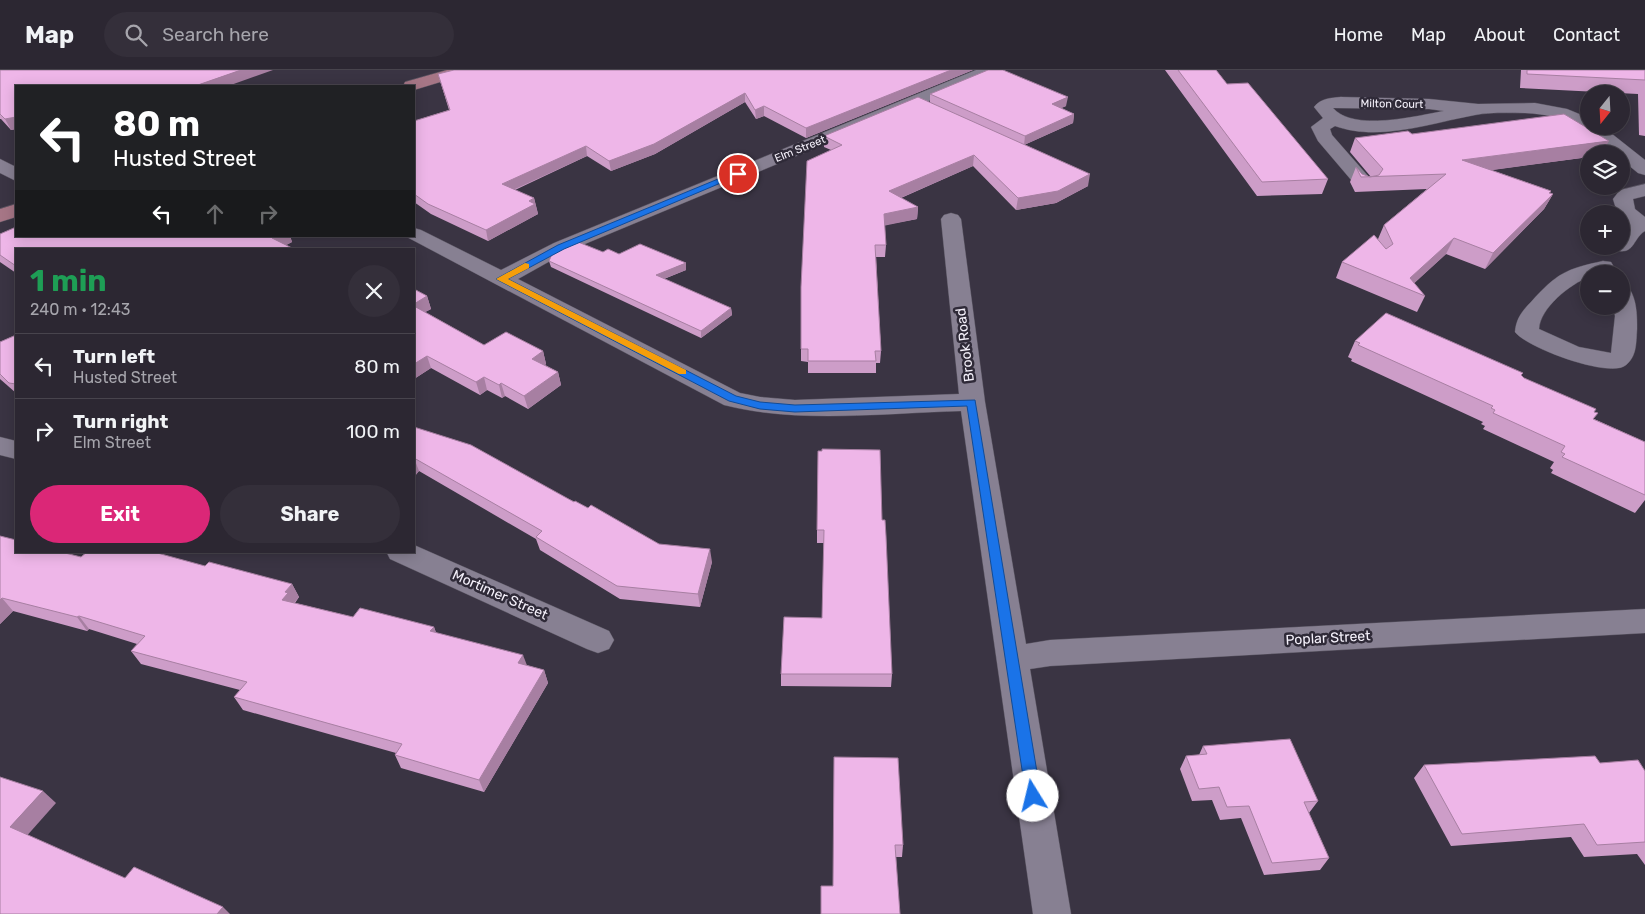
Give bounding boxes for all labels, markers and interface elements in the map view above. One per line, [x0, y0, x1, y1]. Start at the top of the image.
search box [104, 12, 454, 57]
text: Map [25, 21, 74, 49]
icon: search [122, 21, 150, 49]
text: Search here [162, 23, 269, 46]
text: Home [1334, 24, 1383, 46]
text: Map [1411, 24, 1446, 46]
text: About [1474, 24, 1525, 46]
text: Contact [1553, 24, 1620, 46]
north arrow [1580, 85, 1630, 135]
map controls [1580, 85, 1630, 315]
street label: Milton Court [1360, 97, 1424, 111]
text: 80 m [113, 103, 200, 145]
icon: left [30, 105, 95, 170]
street label: Elm Street [773, 133, 828, 165]
text: Husted Street [113, 145, 256, 172]
button: layers [1580, 145, 1630, 195]
pin [717, 153, 759, 195]
icon: arrive [724, 160, 752, 188]
icon: left [148, 200, 176, 228]
icon: ahead [201, 200, 229, 228]
icon: right [254, 200, 282, 228]
button: + [1580, 205, 1630, 255]
text: 1 min [30, 263, 107, 299]
button: close [348, 265, 400, 317]
button: − [1580, 265, 1630, 315]
text: 240 m · 12:43 [30, 300, 130, 319]
street label: Brook Road [952, 307, 978, 383]
text: Turn left [73, 345, 155, 368]
icon: left [30, 352, 58, 380]
text: 80 m [354, 355, 400, 378]
text: Husted Street [73, 368, 177, 387]
text: Turn right [73, 410, 168, 433]
icon: right [30, 417, 58, 445]
text: 100 m [346, 420, 400, 443]
text: Elm Street [73, 433, 151, 452]
button: Exit [30, 485, 210, 543]
button: Share [220, 485, 400, 543]
street label: Mortimer Street [450, 566, 551, 624]
street label: Poplar Street [1285, 627, 1372, 649]
position arrow [1006, 769, 1058, 821]

